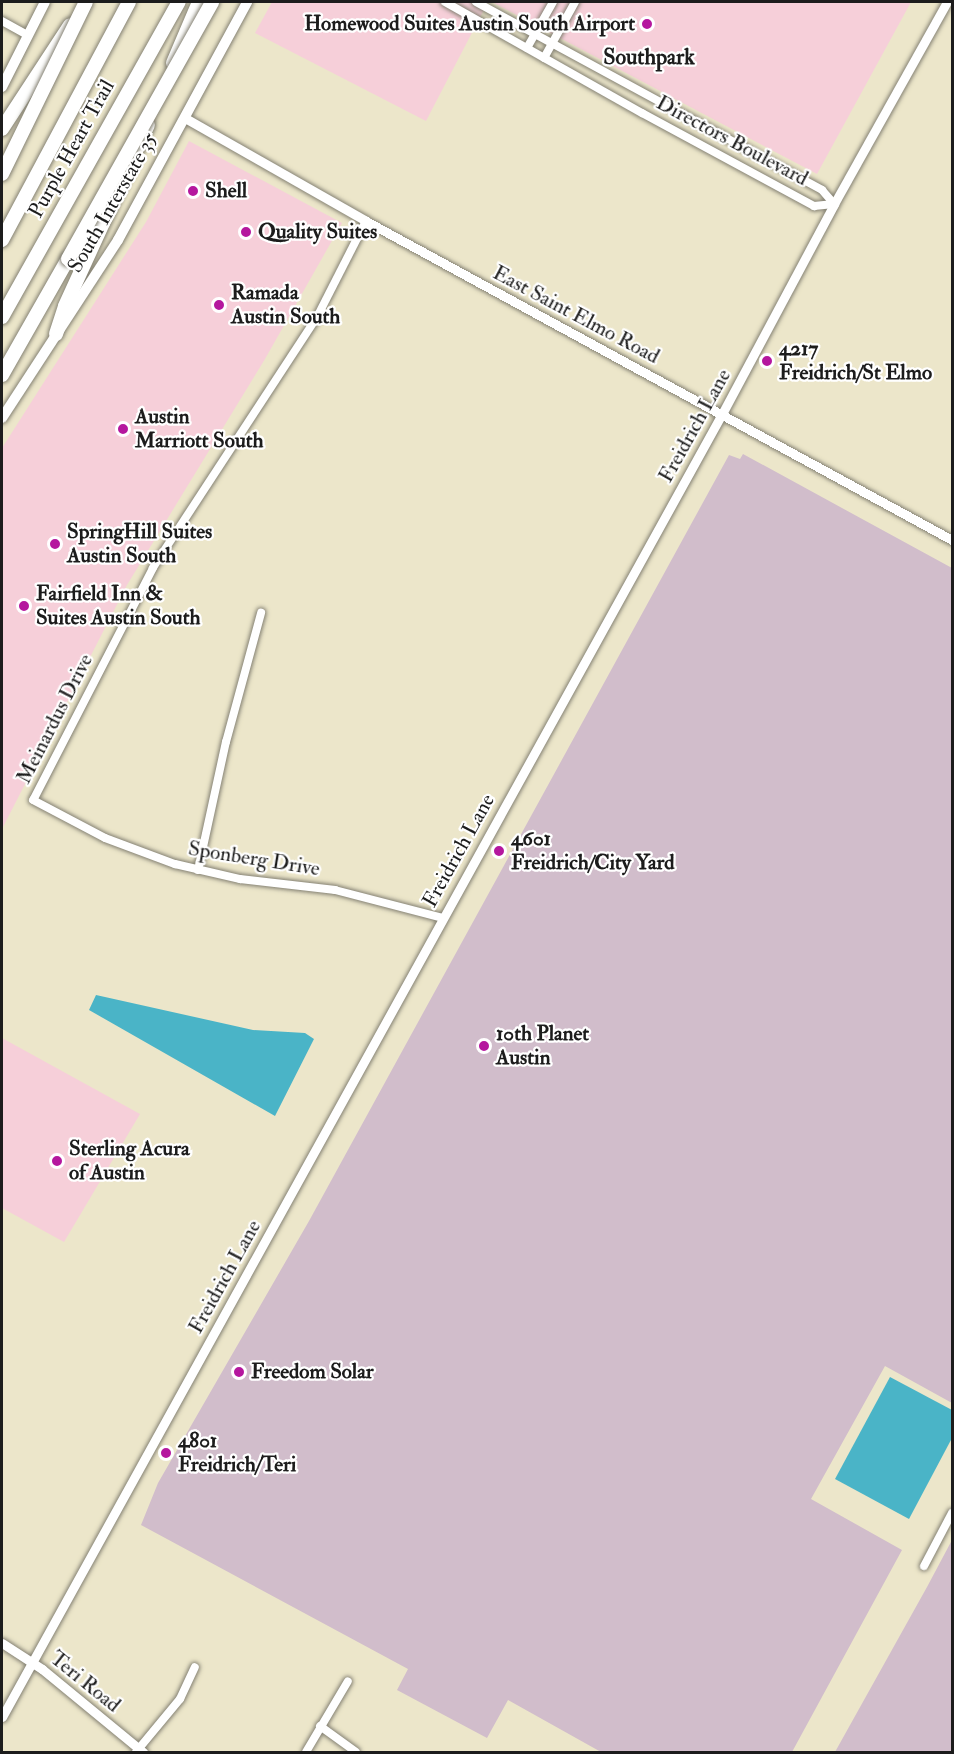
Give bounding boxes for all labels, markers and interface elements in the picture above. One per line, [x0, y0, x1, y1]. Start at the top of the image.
place label: Homewood Suites Austin South Airport [304, 11, 635, 37]
marker: Homewood Suites Austin South Airport [640, 17, 654, 31]
district label: Southpark [603, 45, 695, 71]
street label: Purple Heart Trail [24, 75, 120, 223]
street label: Directors Boulevard [652, 90, 812, 192]
street label: South Interstate 35 [63, 129, 163, 277]
place label: Shell [205, 178, 247, 204]
marker: Shell [186, 184, 200, 198]
place label: Quality Suites [258, 219, 377, 245]
marker: Quality Suites [239, 225, 253, 239]
street label: East Saint Elmo Road [488, 260, 664, 370]
place label: Ramada Austin South [231, 280, 340, 330]
marker: Ramada Austin South [212, 298, 226, 312]
place label: 4217 Freidrich/St Elmo [779, 336, 932, 386]
marker: 4217 Freidrich/St Elmo [760, 354, 774, 368]
street label: Freidrich Lane [654, 365, 736, 487]
place label: Austin Marriott South [135, 404, 264, 454]
marker: Austin Marriott South [116, 422, 130, 436]
place label: SpringHill Suites Austin South [67, 519, 212, 569]
marker: SpringHill Suites Austin South [48, 537, 62, 551]
place label: Fairfield Inn & Suites Austin South [36, 581, 200, 631]
marker: Fairfield Inn & Suites Austin South [17, 599, 31, 613]
street label: Meinardus Drive [11, 650, 99, 788]
street label: Freidrich Lane [418, 790, 500, 912]
place label: 4601 Freidrich/City Yard [511, 826, 675, 876]
street label: Sponberg Drive [186, 836, 322, 882]
marker: 4601 Freidrich/City Yard [492, 844, 506, 858]
place label: 10th Planet Austin [496, 1021, 589, 1071]
marker: 10th Planet Austin [477, 1039, 491, 1053]
place label: Sterling Acura of Austin [69, 1136, 190, 1186]
marker: Sterling Acura of Austin [50, 1154, 64, 1168]
street label: Freidrich Lane [184, 1216, 266, 1338]
place label: Freedom Solar [251, 1359, 374, 1385]
marker: Freedom Solar [232, 1365, 246, 1379]
place label: 4801 Freidrich/Teri [178, 1428, 296, 1478]
marker: 4801 Freidrich/Teri [159, 1446, 173, 1460]
street label: Teri Road [45, 1646, 125, 1718]

